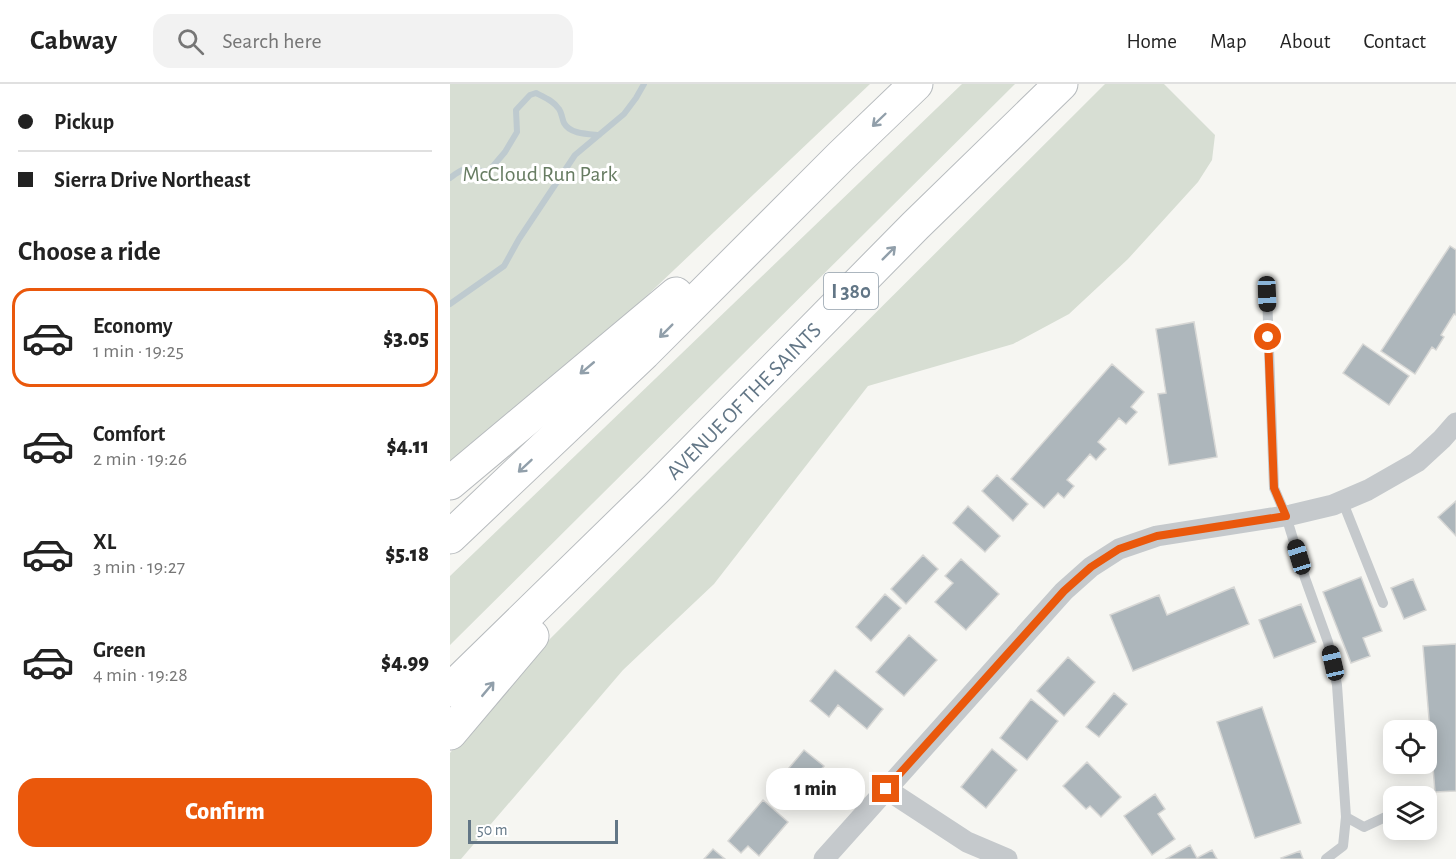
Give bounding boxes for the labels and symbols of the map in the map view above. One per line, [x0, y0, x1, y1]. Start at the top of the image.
one-way arrow [871, 113, 886, 127]
park label: McCloud Run Park [462, 163, 618, 185]
one-way arrow [882, 245, 896, 260]
road number: I 380 [824, 273, 878, 309]
car [1257, 276, 1277, 312]
street label: AVENUE OF THE SAINTS [662, 319, 825, 484]
one-way arrow [659, 323, 674, 338]
route start [1254, 323, 1281, 350]
one-way arrow [579, 362, 595, 375]
one-way arrow [518, 458, 533, 473]
car [1285, 537, 1313, 577]
car [1320, 643, 1346, 683]
one-way arrow [481, 681, 494, 697]
callout: 1 min [766, 768, 865, 810]
route end [872, 775, 899, 802]
scale bar [468, 817, 618, 844]

